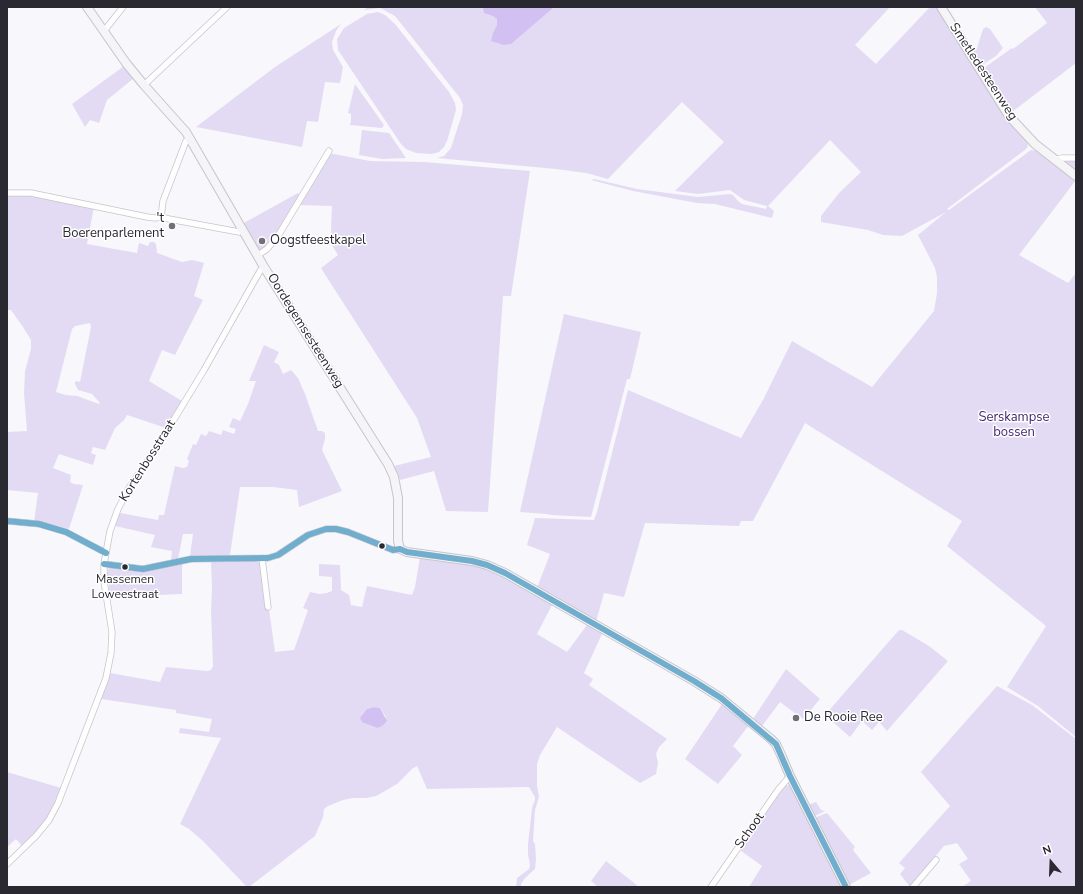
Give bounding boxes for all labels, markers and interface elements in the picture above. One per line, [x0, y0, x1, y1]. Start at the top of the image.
street label: Smetledesteenweg [946, 20, 1020, 124]
place label: 't Boerenparlement [62, 211, 164, 242]
marker: 't Boerenparlement [167, 221, 177, 231]
place label: Oogstfeestkapel [270, 233, 366, 249]
marker: Oogstfeestkapel [257, 236, 267, 246]
street label: Oordegemsesteenweg [263, 271, 347, 391]
park label: Serskampse bossen [979, 410, 1049, 441]
street label: Kortenbosstraat [117, 417, 179, 505]
unlabelled marker [377, 541, 387, 551]
marker: Massemen Loweestraat [120, 562, 130, 572]
place label: Massemen Loweestraat [92, 573, 158, 601]
place label: De Rooie Ree [804, 710, 883, 726]
marker: De Rooie Ree [791, 713, 801, 723]
street label: Schoot [732, 810, 768, 852]
north arrow [1031, 842, 1071, 882]
text: N [1041, 842, 1053, 859]

